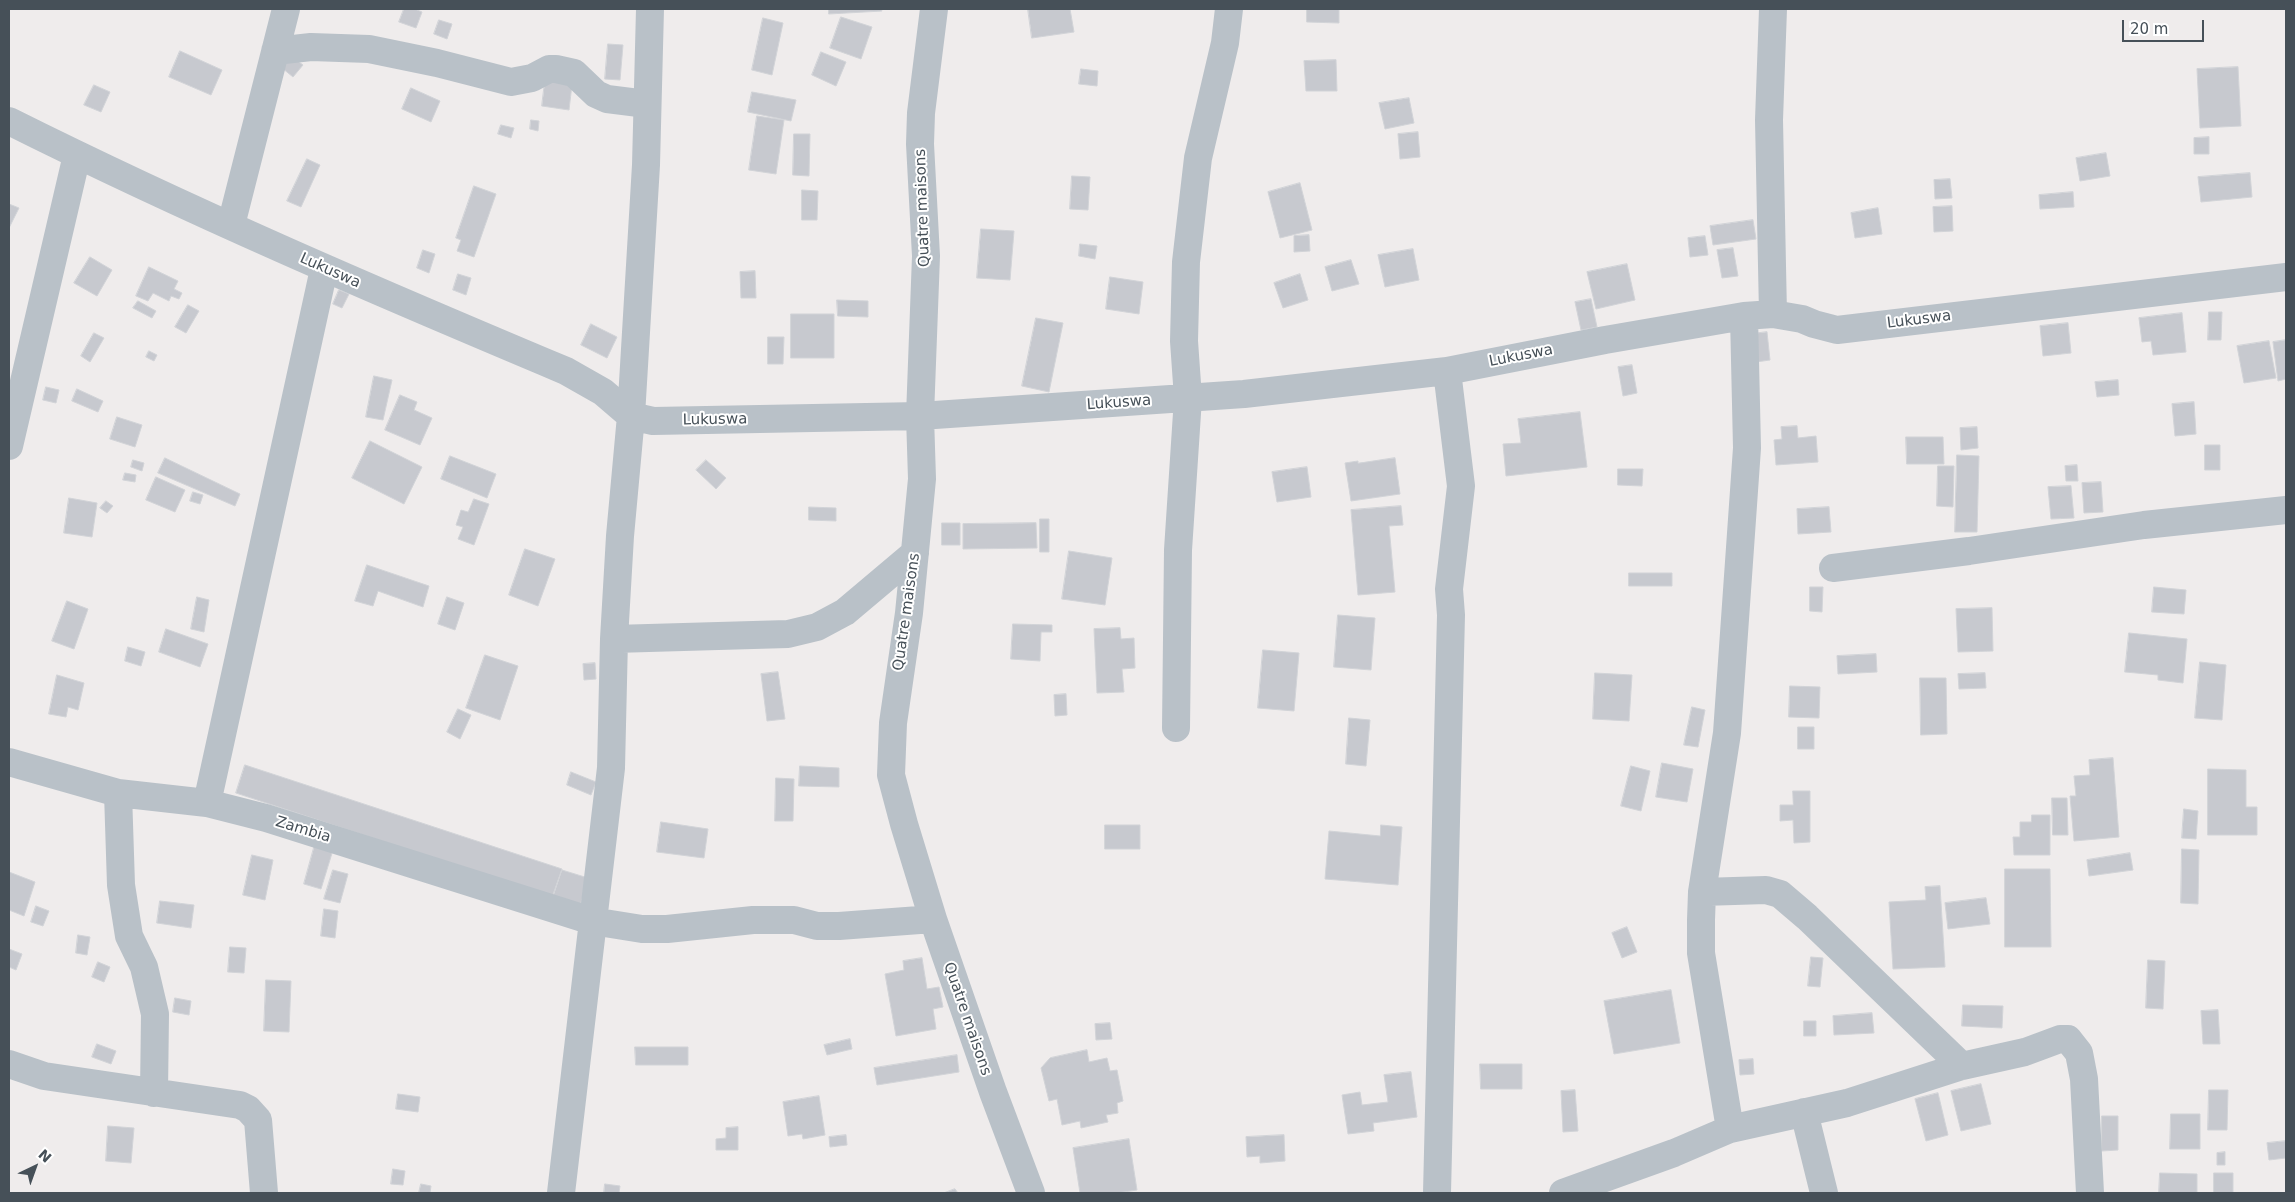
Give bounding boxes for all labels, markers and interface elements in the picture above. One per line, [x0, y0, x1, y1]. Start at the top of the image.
scale bar [2125, 10, 2208, 42]
text: 20 m [2130, 20, 2168, 38]
street label: Quatre maisons [912, 148, 934, 268]
street label: Lukuswa [297, 250, 363, 292]
street label: Lukuswa [1886, 307, 1952, 333]
street label: Lukuswa [1488, 341, 1554, 371]
street label: Lukuswa [1086, 392, 1152, 414]
street label: Lukuswa [683, 410, 747, 430]
street label: Quatre maisons [890, 552, 924, 672]
street label: Zambia [273, 813, 333, 847]
street label: Quatre maisons [939, 960, 995, 1078]
north arrow [10, 1142, 60, 1192]
text: N [35, 1146, 55, 1166]

